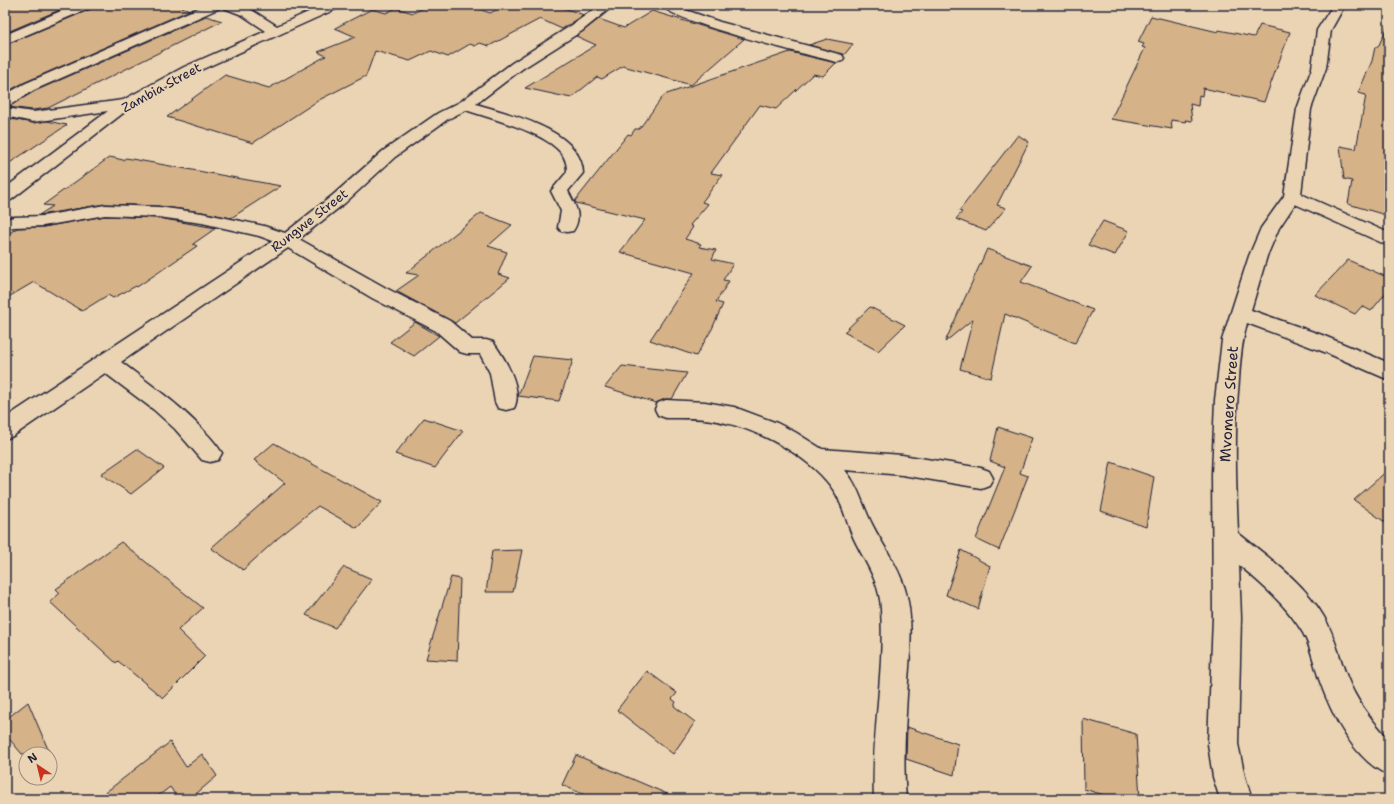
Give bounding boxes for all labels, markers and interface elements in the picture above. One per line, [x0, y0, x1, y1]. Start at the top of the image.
street label: Zambia Street [118, 58, 204, 116]
street label: Rungwe Street [267, 185, 351, 256]
street label: Mvomero Street [1215, 345, 1243, 463]
north arrow [18, 746, 58, 786]
text: N [25, 749, 41, 767]

